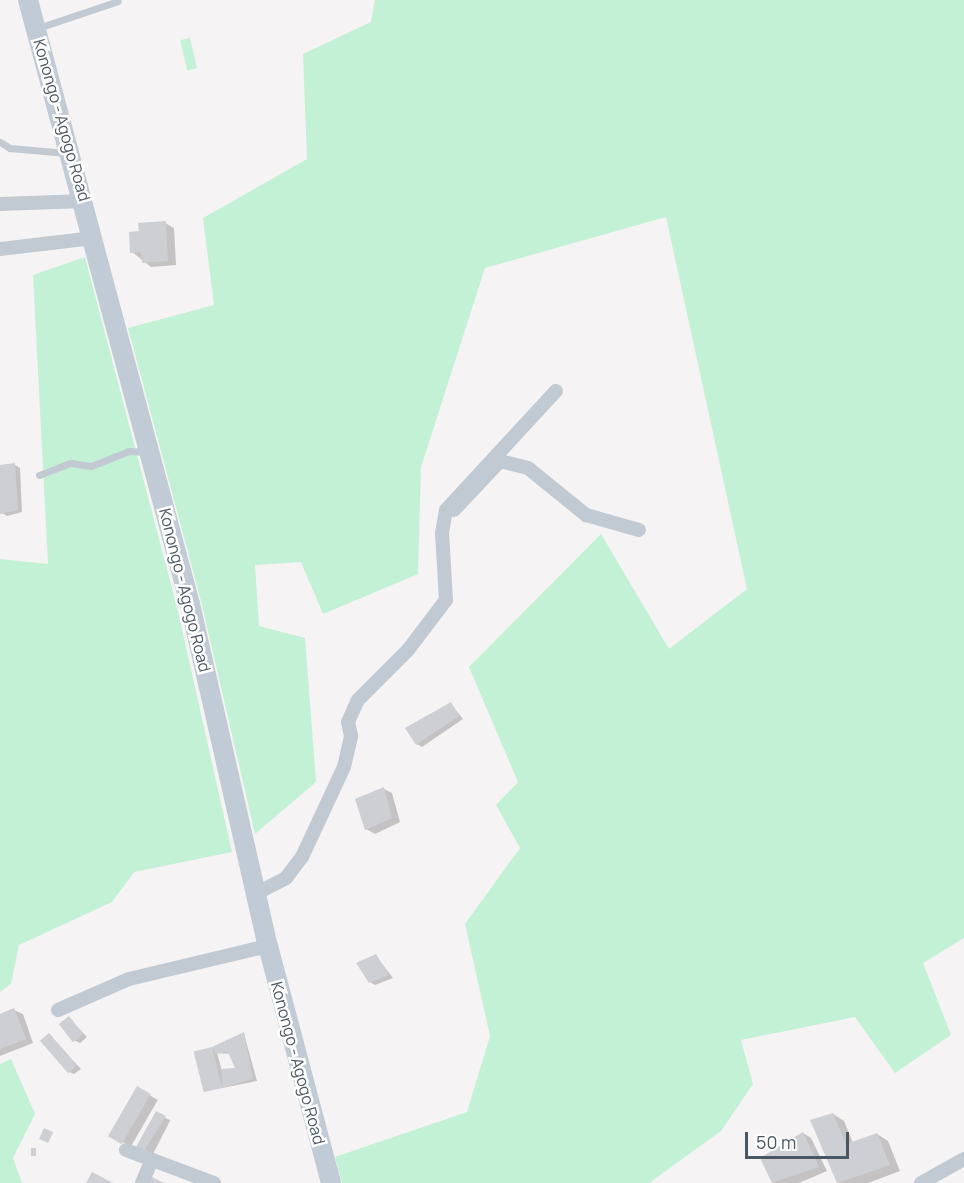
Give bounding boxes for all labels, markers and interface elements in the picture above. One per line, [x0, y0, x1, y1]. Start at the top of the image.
street label: Konongo - Agogo Road [30, 37, 94, 203]
street label: Konongo - Agogo Road [155, 506, 215, 674]
street label: Konongo - Agogo Road [267, 979, 329, 1147]
scale bar [748, 1120, 852, 1158]
text: 50 m [756, 1130, 796, 1154]

